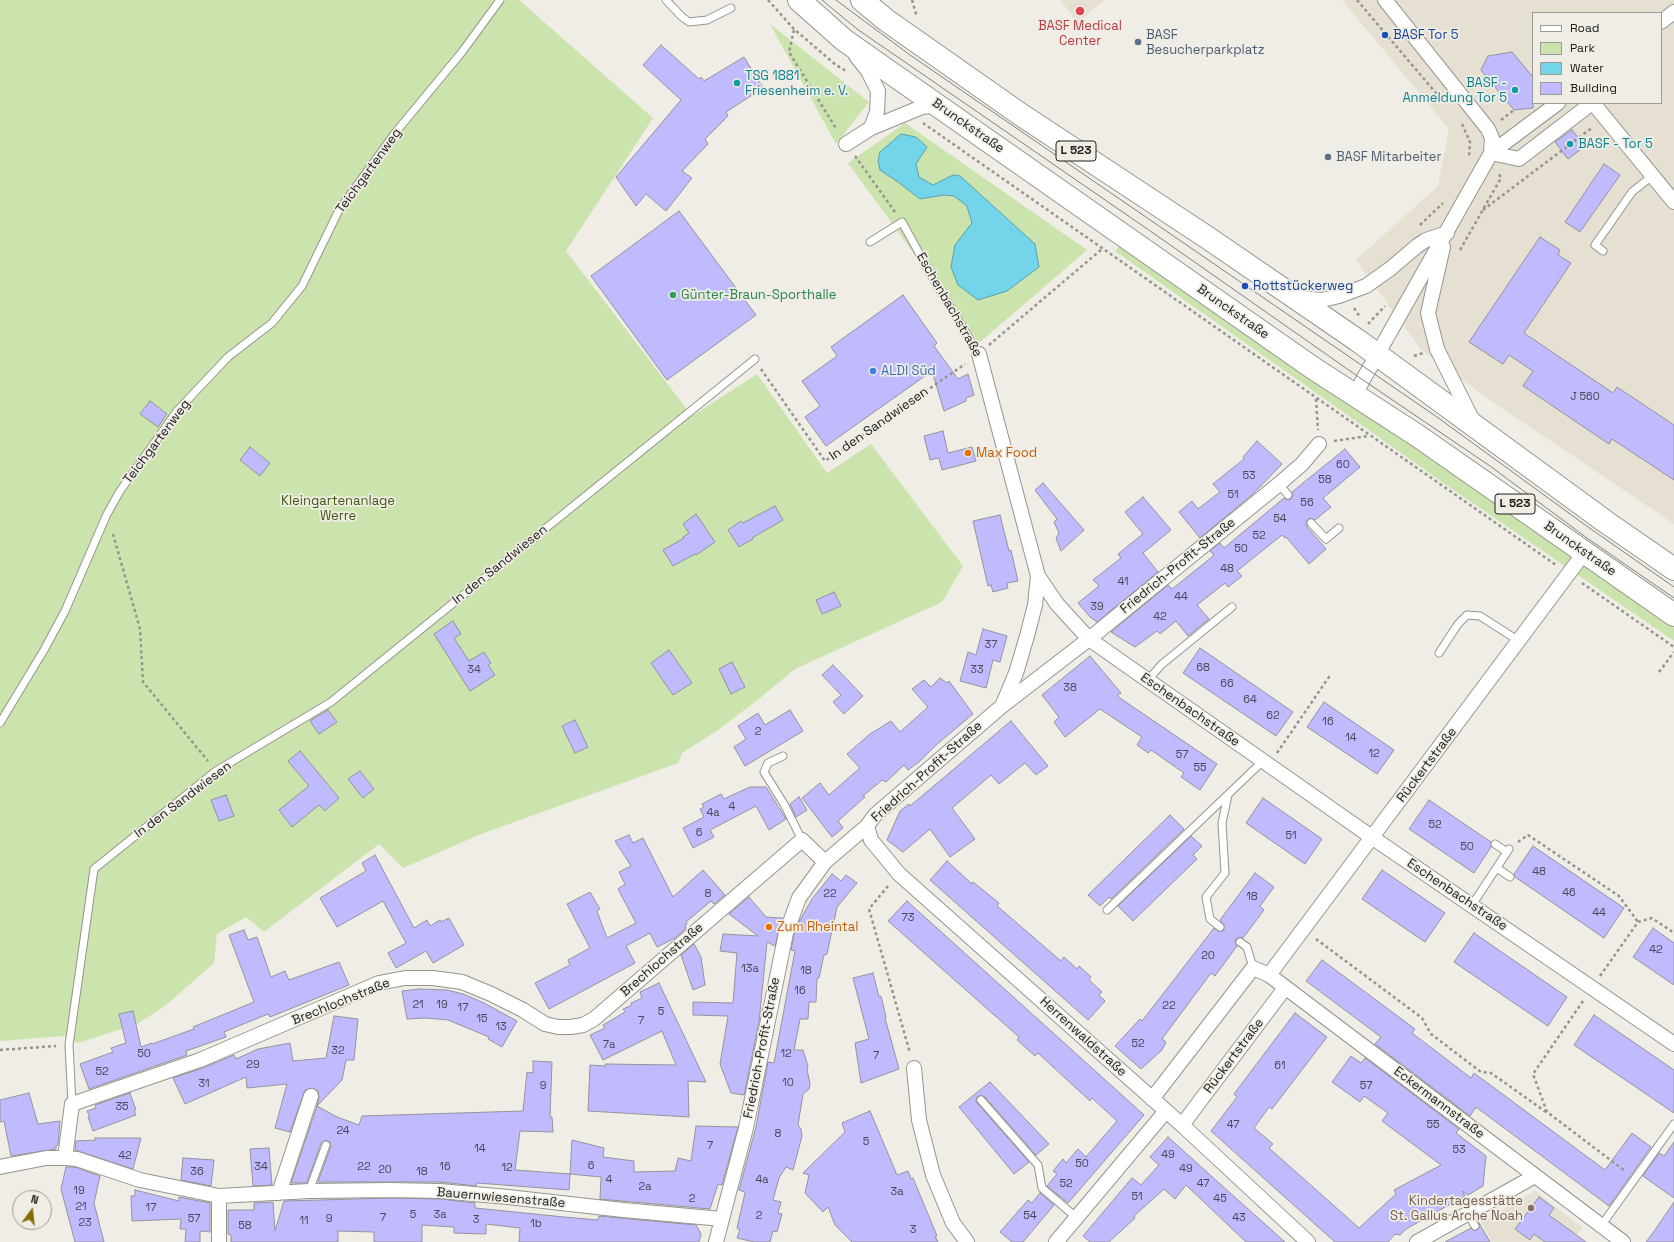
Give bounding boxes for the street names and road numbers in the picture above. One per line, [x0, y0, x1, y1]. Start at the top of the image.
street label: Brunckstraße [929, 95, 1007, 157]
street label: Teichgartenweg [333, 125, 405, 217]
road number: L 523 [1056, 141, 1096, 161]
street label: Eschenbachstraße [913, 250, 985, 360]
street label: Brunckstraße [1194, 281, 1272, 343]
street label: In den Sandwiesen [826, 384, 932, 464]
street label: Teichgartenweg [120, 397, 194, 487]
road number: L 523 [1495, 494, 1535, 514]
street label: Friedrich-Profit-Straße [1117, 515, 1239, 617]
street label: Brunckstraße [1541, 518, 1619, 580]
street label: In den Sandwiesen [449, 522, 551, 608]
street label: Eschenbachstraße [1137, 670, 1243, 750]
street label: Friedrich-Profit-Straße [868, 718, 986, 826]
street label: Rückertstraße [1394, 724, 1460, 806]
street label: In den Sandwiesen [131, 758, 235, 842]
street label: Eschenbachstraße [1404, 856, 1510, 934]
street label: Brechlochstraße [618, 920, 706, 1000]
street label: Brechlochstraße [290, 975, 392, 1029]
street label: Friedrich-Profit-Straße [741, 976, 783, 1120]
street label: Herrenwaldstraße [1036, 994, 1130, 1080]
street label: Rückertstraße [1201, 1015, 1267, 1097]
street label: Eckermannstraße [1391, 1064, 1487, 1142]
street label: Bauernwiesenstraße [436, 1185, 566, 1211]

